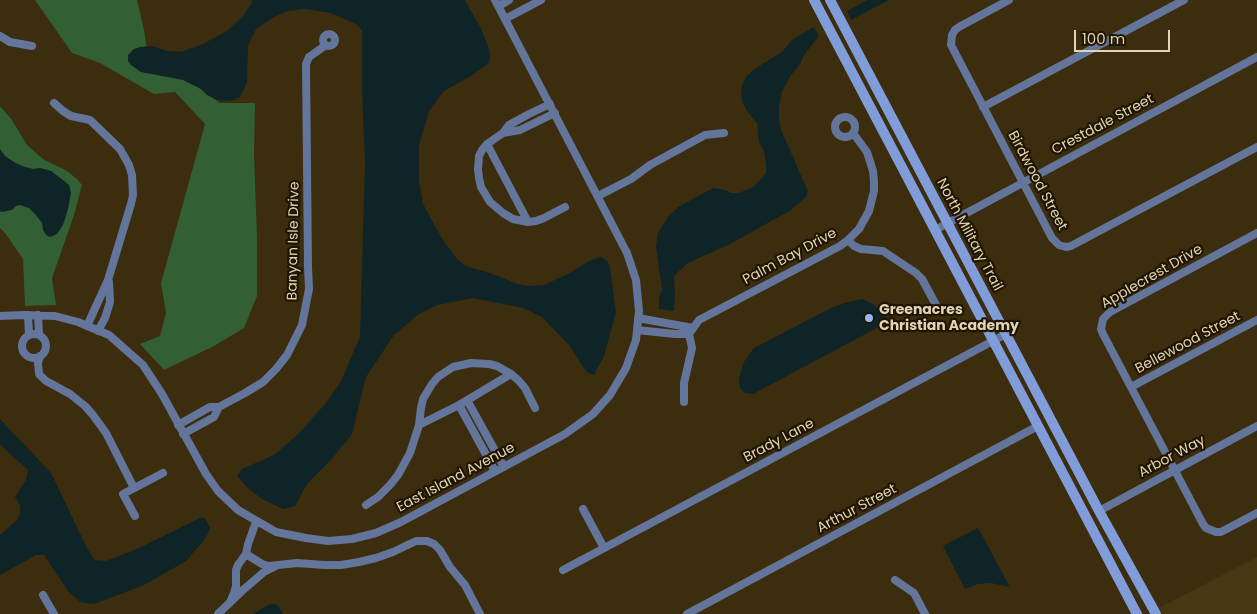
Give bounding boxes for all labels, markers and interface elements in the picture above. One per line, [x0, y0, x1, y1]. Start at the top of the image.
scale bar [1077, 20, 1173, 52]
text: 100 m [1082, 28, 1125, 49]
street label: Crestdale Street [1049, 91, 1157, 159]
street label: Birdwood Street [1004, 128, 1070, 234]
street label: North Military Trail [932, 176, 1006, 294]
street label: Banyan Isle Drive [285, 181, 303, 301]
street label: Palm Bay Drive [740, 225, 840, 289]
street label: Applecrest Drive [1098, 241, 1206, 313]
place label: Greenacres Christian Academy [879, 302, 1019, 334]
street label: Bellewood Street [1133, 308, 1243, 378]
marker: Greenacres Christian Academy [863, 312, 875, 324]
street label: Brady Lane [741, 415, 817, 467]
street label: Arbor Way [1136, 432, 1208, 482]
street label: East Island Avenue [394, 440, 518, 516]
street label: Arthur Street [814, 481, 900, 537]

